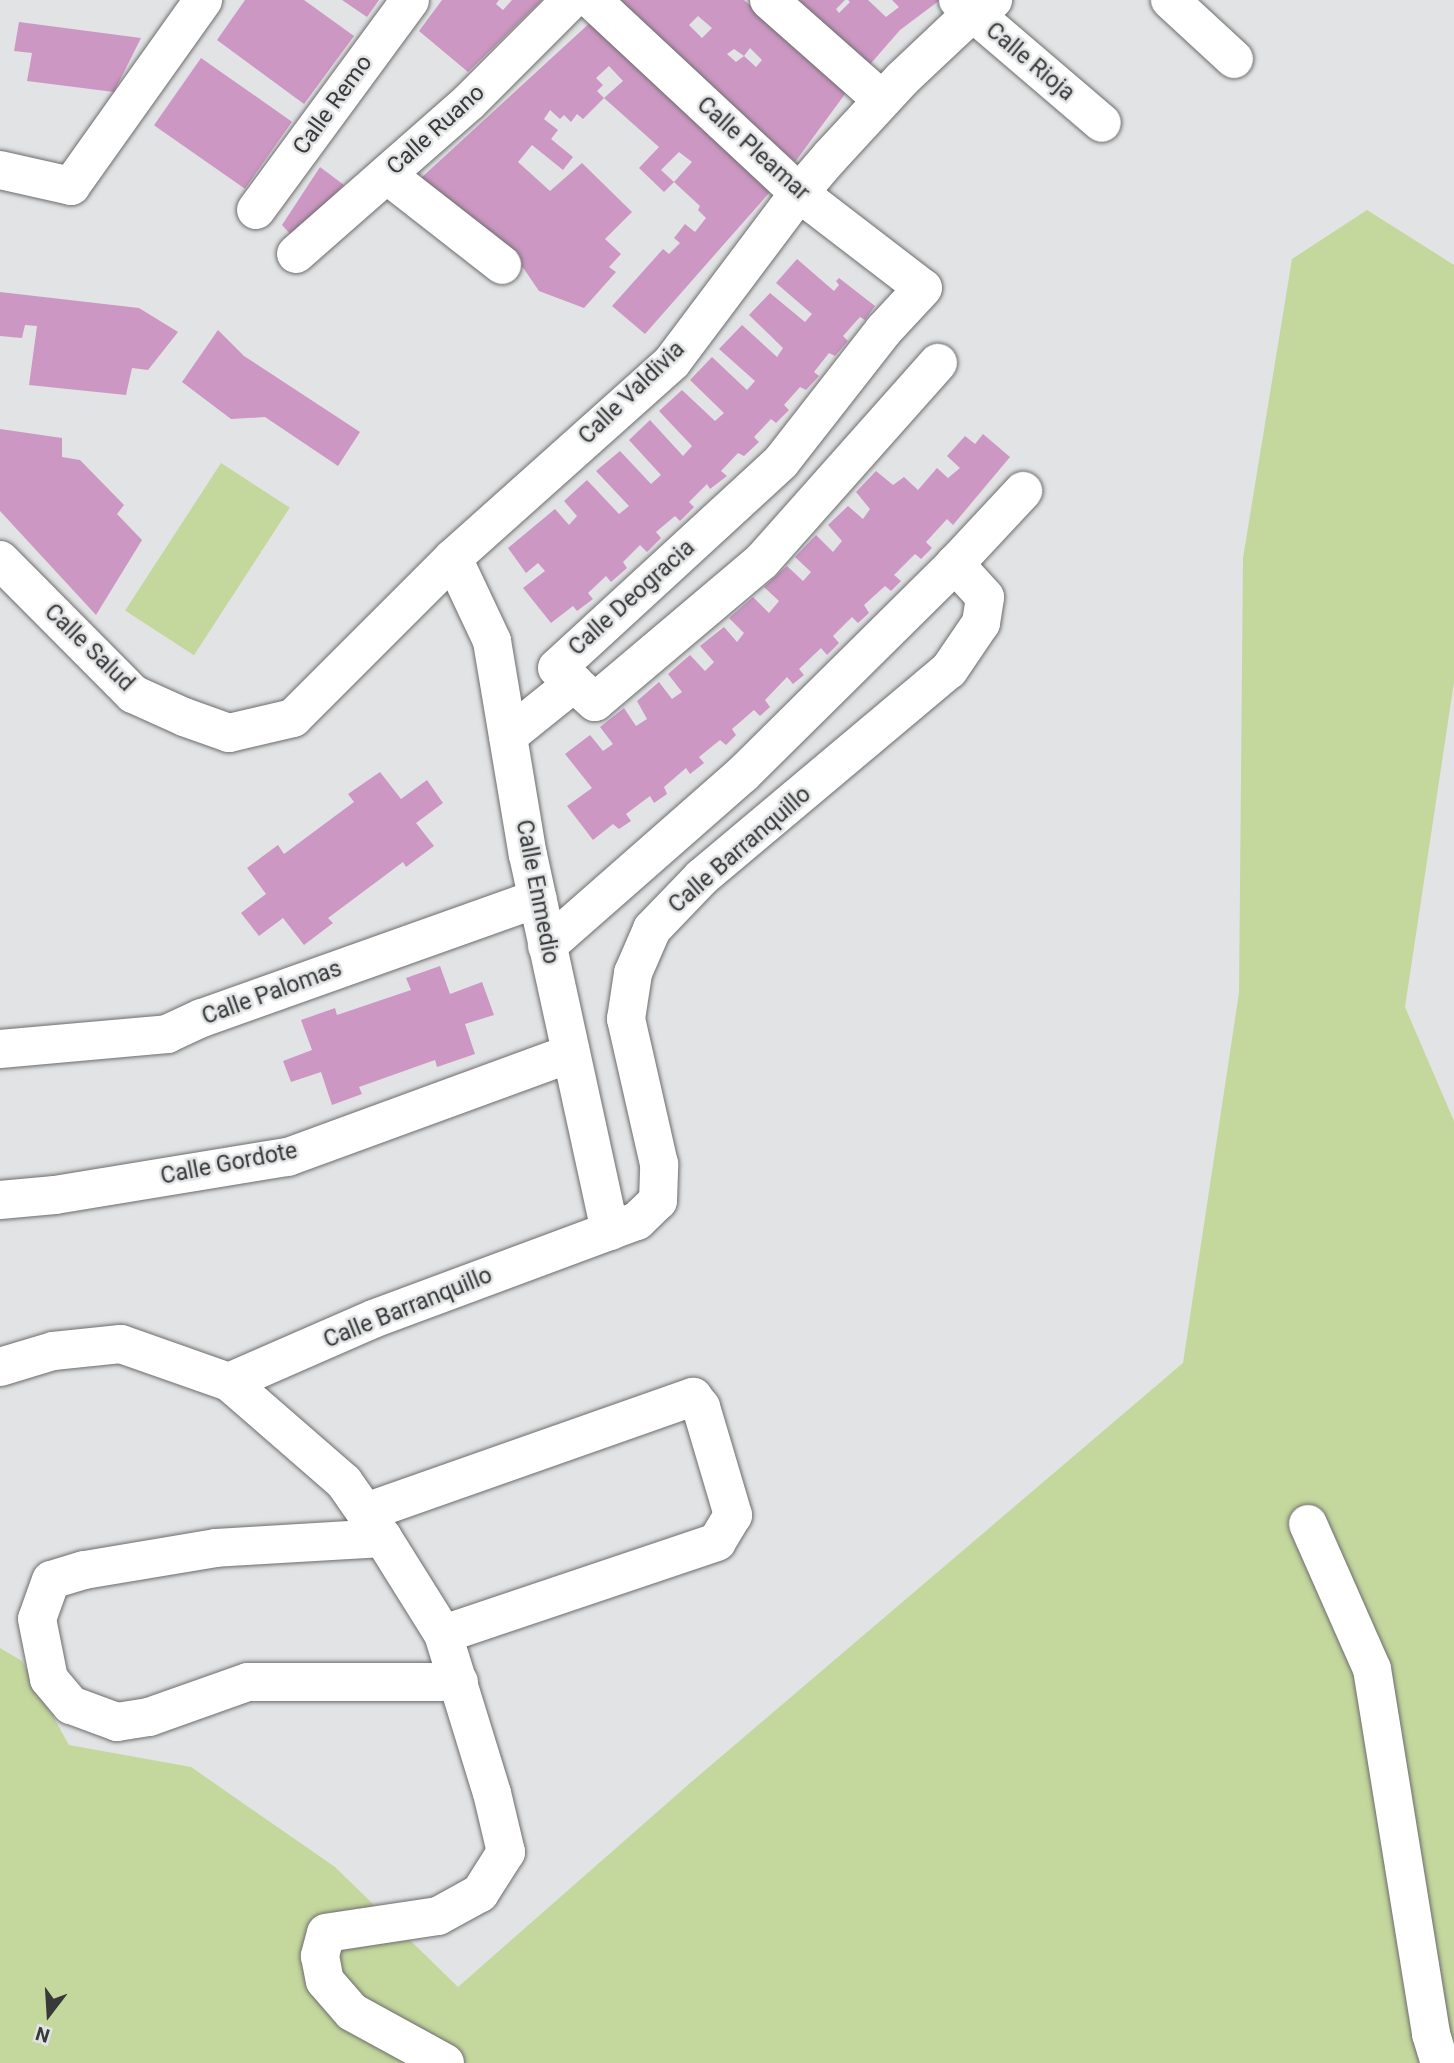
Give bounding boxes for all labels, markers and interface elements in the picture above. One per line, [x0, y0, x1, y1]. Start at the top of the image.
street label: Calle Rioja [980, 17, 1080, 107]
street label: Calle Remo [288, 50, 378, 160]
street label: Calle Ruano [382, 79, 490, 181]
street label: Calle Pleamar [691, 91, 815, 207]
street label: Calle Valdivia [573, 336, 691, 450]
street label: Calle Deogracia [563, 534, 701, 662]
street label: Calle Salud [38, 598, 140, 698]
street label: Calle Barranquillo [663, 781, 817, 919]
street label: Calle Enmedio [509, 818, 565, 966]
street label: Calle Palomas [198, 955, 346, 1031]
street label: Calle Gordote [158, 1137, 300, 1191]
street label: Calle Barranquillo [320, 1262, 496, 1354]
north arrow [14, 1979, 84, 2049]
text: N [33, 2022, 52, 2048]

